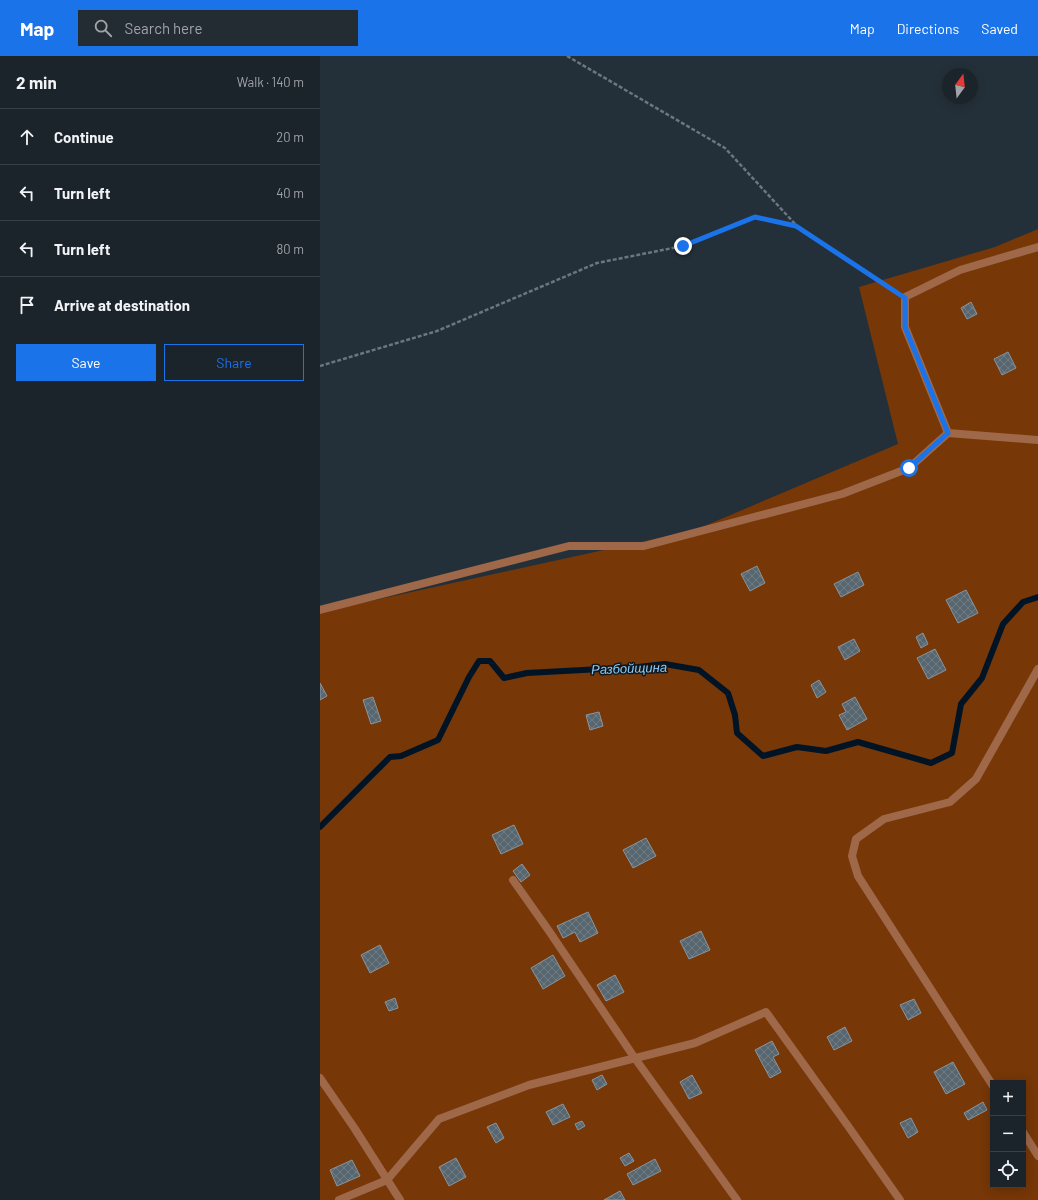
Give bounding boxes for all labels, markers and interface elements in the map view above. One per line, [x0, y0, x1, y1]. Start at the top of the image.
search box [78, 10, 358, 46]
text: Map [20, 17, 54, 40]
icon: search [92, 17, 114, 39]
text: Search here [124, 19, 202, 37]
text: Map [850, 20, 875, 37]
text: Directions [897, 20, 959, 37]
text: Saved [981, 20, 1018, 37]
north arrow [942, 68, 978, 104]
text: 2 min [16, 72, 57, 92]
text: Walk · 140 m [237, 74, 304, 90]
icon: ahead [16, 126, 38, 148]
text: Continue [54, 128, 114, 146]
text: 20 m [276, 129, 304, 145]
icon: left [16, 182, 38, 204]
text: Turn left [54, 184, 110, 202]
text: 40 m [276, 185, 304, 201]
route end [674, 237, 692, 255]
icon: left [16, 238, 38, 260]
text: Turn left [54, 240, 110, 258]
text: 80 m [277, 241, 304, 257]
icon: arrive [16, 294, 38, 316]
text: Arrive at destination [54, 296, 190, 314]
button: Save [16, 344, 156, 381]
button: Share [164, 344, 304, 381]
route start [900, 459, 918, 477]
water label: Разбойщина [591, 659, 667, 677]
map controls [990, 1080, 1026, 1188]
button: + [990, 1080, 1026, 1116]
button: − [990, 1116, 1026, 1152]
button: locate [990, 1152, 1026, 1188]

